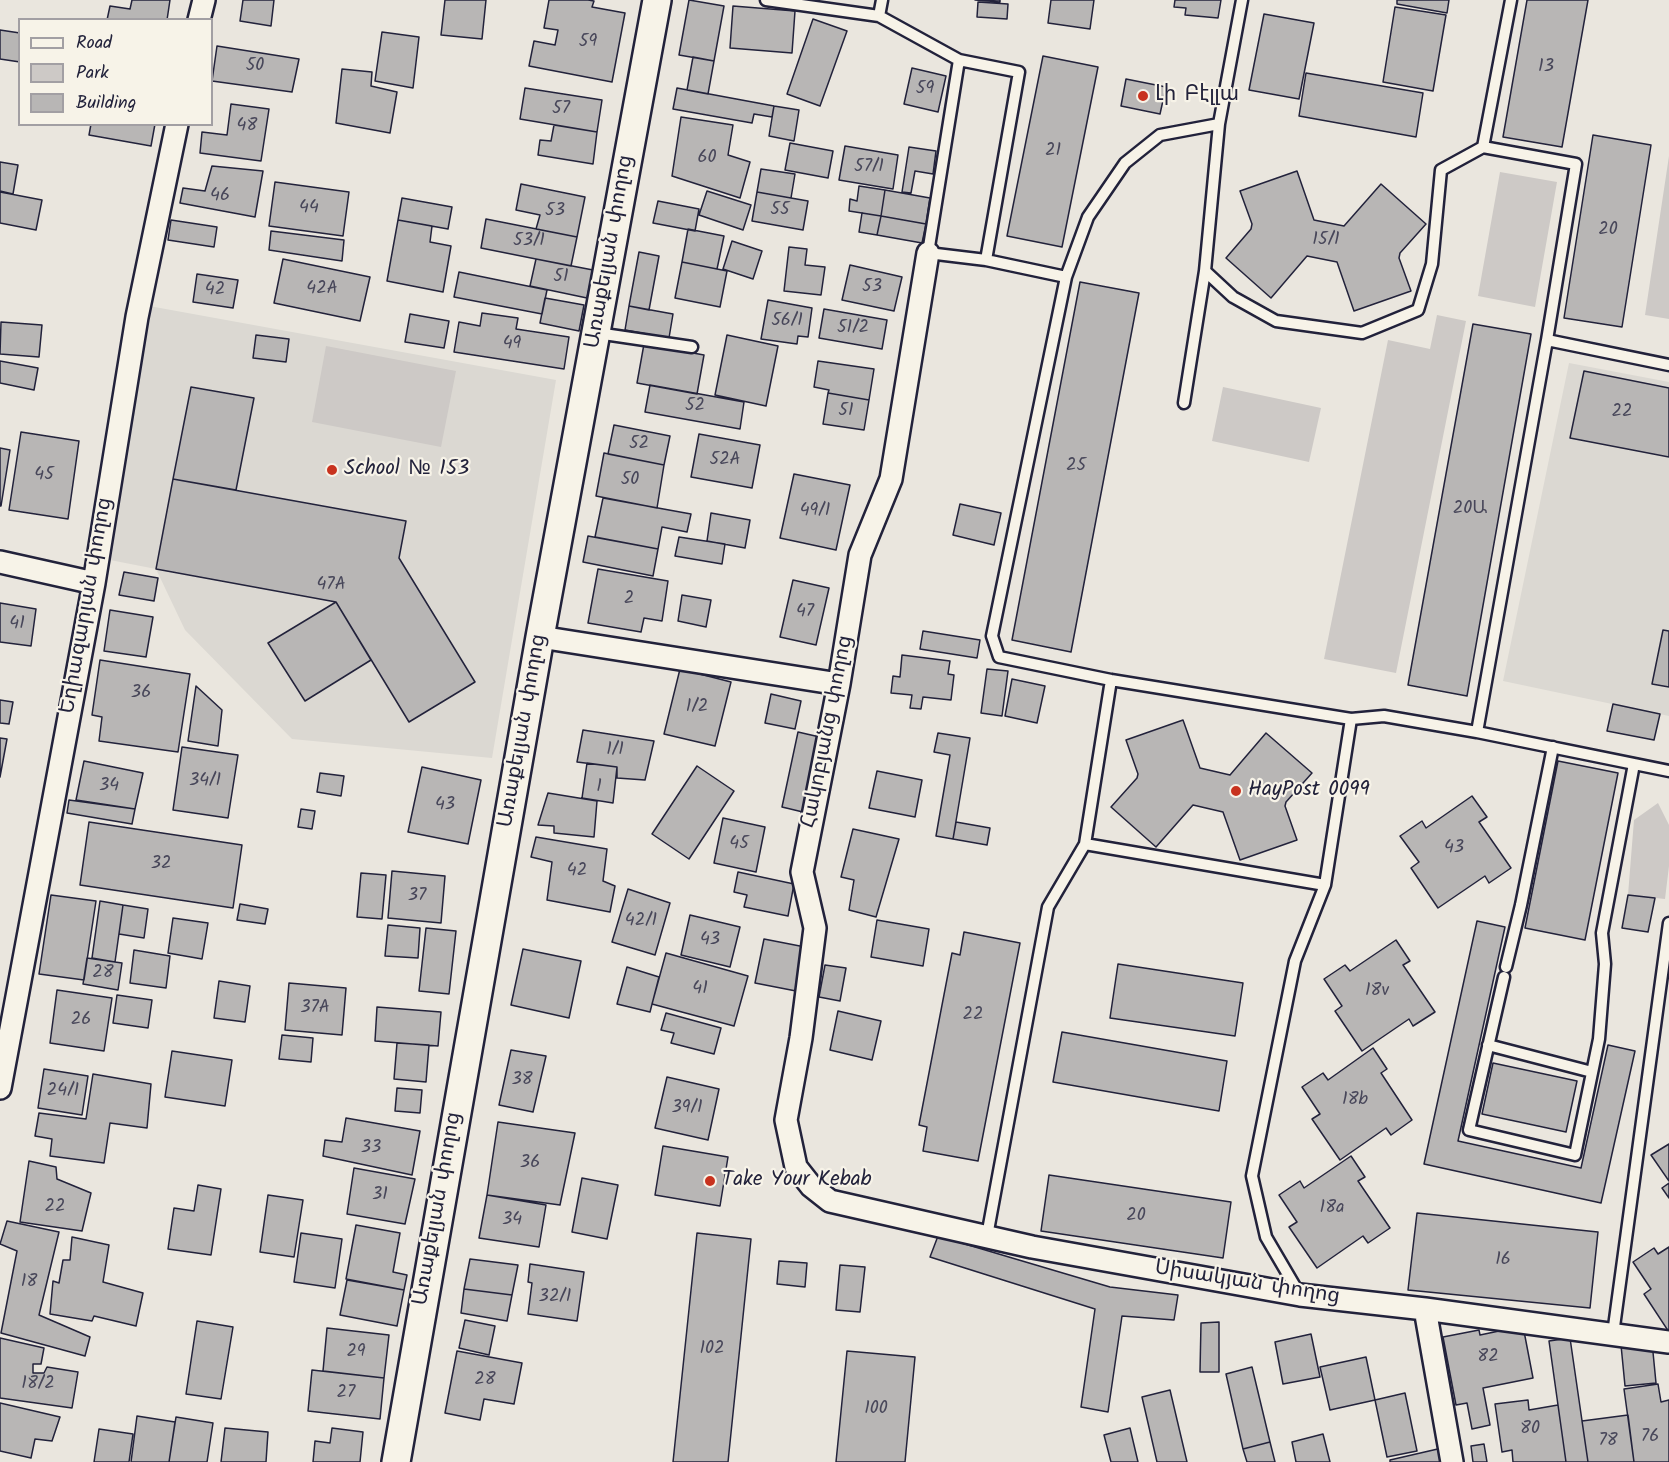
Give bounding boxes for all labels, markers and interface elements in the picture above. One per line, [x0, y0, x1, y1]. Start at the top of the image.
legend [18, 18, 213, 126]
text: Road [76, 29, 112, 58]
house number: 59 [579, 32, 597, 54]
house number: 50 [246, 56, 264, 78]
house number: 13 [1538, 57, 1554, 79]
text: Park [76, 59, 109, 88]
house number: 59 [916, 79, 934, 101]
place label: Լի Բէլլա [1155, 83, 1239, 109]
text: Building [76, 89, 136, 118]
marker: Լի Բէլլա [1136, 89, 1150, 103]
house number: 57 [552, 99, 570, 121]
house number: 48 [237, 116, 257, 138]
house number: 21 [1045, 141, 1061, 163]
house number: 60 [697, 148, 717, 170]
street label: Առաքելյան փողոց [582, 153, 640, 351]
house number: 57/1 [854, 157, 884, 179]
house number: 46 [210, 186, 230, 208]
house number: 44 [299, 198, 319, 220]
house number: 55 [770, 200, 790, 222]
house number: 53 [545, 201, 565, 223]
house number: 20 [1598, 220, 1618, 242]
house number: 15/1 [1312, 230, 1340, 252]
house number: 53/1 [513, 231, 545, 253]
house number: 51 [553, 267, 569, 289]
house number: 53 [862, 277, 882, 299]
house number: 42A [306, 279, 338, 301]
house number: 42 [205, 280, 225, 302]
house number: 56/1 [771, 311, 803, 333]
house number: 51/2 [837, 318, 869, 340]
house number: 49 [503, 334, 521, 356]
house number: 52 [685, 396, 705, 418]
house number: 51 [838, 401, 854, 423]
house number: 22 [1612, 402, 1632, 424]
house number: 52 [629, 434, 649, 456]
house number: 52A [709, 450, 741, 472]
house number: 25 [1066, 456, 1086, 478]
place label: School № 153 [344, 457, 469, 483]
marker: School № 153 [325, 463, 339, 477]
house number: 45 [34, 465, 54, 487]
house number: 50 [621, 470, 639, 492]
street label: Եղիազարյան փողոց [57, 496, 119, 716]
house number: 20Ա [1453, 499, 1487, 521]
house number: 49/1 [800, 501, 830, 523]
house number: 47A [316, 575, 346, 597]
house number: 2 [624, 589, 634, 611]
house number: 47 [796, 602, 814, 624]
house number: 41 [9, 614, 25, 636]
street label: Առաքելյան փողոց [495, 632, 553, 830]
street label: Հակոբյանց փողոց [798, 634, 860, 830]
house number: 36 [131, 683, 151, 705]
house number: 1/2 [686, 697, 708, 719]
house number: 1/1 [606, 740, 624, 762]
house number: 34/1 [189, 771, 221, 793]
house number: 34 [99, 776, 119, 798]
house number: 1 [596, 777, 602, 799]
place label: HayPost 0099 [1248, 778, 1370, 804]
marker: HayPost 0099 [1229, 784, 1243, 798]
house number: 43 [435, 795, 455, 817]
house number: 45 [729, 834, 749, 856]
house number: 43 [1444, 838, 1464, 860]
house number: 32 [151, 854, 171, 876]
house number: 42 [567, 861, 587, 883]
house number: 37 [408, 886, 426, 908]
house number: 42/1 [625, 911, 657, 933]
house number: 43 [700, 930, 720, 952]
house number: 28 [92, 963, 114, 985]
house number: 41 [692, 979, 708, 1001]
house number: 18v [1365, 981, 1389, 1003]
house number: 37A [300, 998, 330, 1020]
house number: 22 [963, 1005, 983, 1027]
house number: 26 [71, 1010, 91, 1032]
house number: 38 [511, 1070, 533, 1092]
house number: 24/1 [47, 1081, 79, 1103]
house number: 18b [1342, 1090, 1368, 1112]
house number: 39/1 [671, 1098, 703, 1120]
street label: Առաքելյան փողոց [410, 1110, 468, 1308]
house number: 33 [361, 1138, 381, 1160]
house number: 36 [520, 1153, 540, 1175]
place label: Take Your Kebab [722, 1168, 872, 1194]
marker: Take Your Kebab [703, 1174, 717, 1188]
house number: 31 [372, 1185, 388, 1207]
house number: 22 [45, 1197, 65, 1219]
house number: 18a [1320, 1198, 1344, 1220]
house number: 20 [1126, 1206, 1146, 1228]
house number: 34 [502, 1210, 522, 1232]
house number: 16 [1495, 1250, 1511, 1272]
street label: Սիսակյան փողոց [1153, 1257, 1341, 1311]
house number: 18 [21, 1272, 37, 1294]
house number: 32/1 [539, 1287, 571, 1309]
house number: 102 [699, 1339, 725, 1361]
house number: 29 [346, 1342, 366, 1364]
house number: 82 [1477, 1347, 1499, 1369]
house number: 28 [474, 1370, 496, 1392]
house number: 18/2 [21, 1374, 55, 1396]
house number: 27 [337, 1383, 355, 1405]
house number: 100 [864, 1399, 888, 1421]
house number: 80 [1520, 1419, 1540, 1441]
house number: 76 [1641, 1427, 1659, 1449]
house number: 78 [1598, 1431, 1618, 1453]

